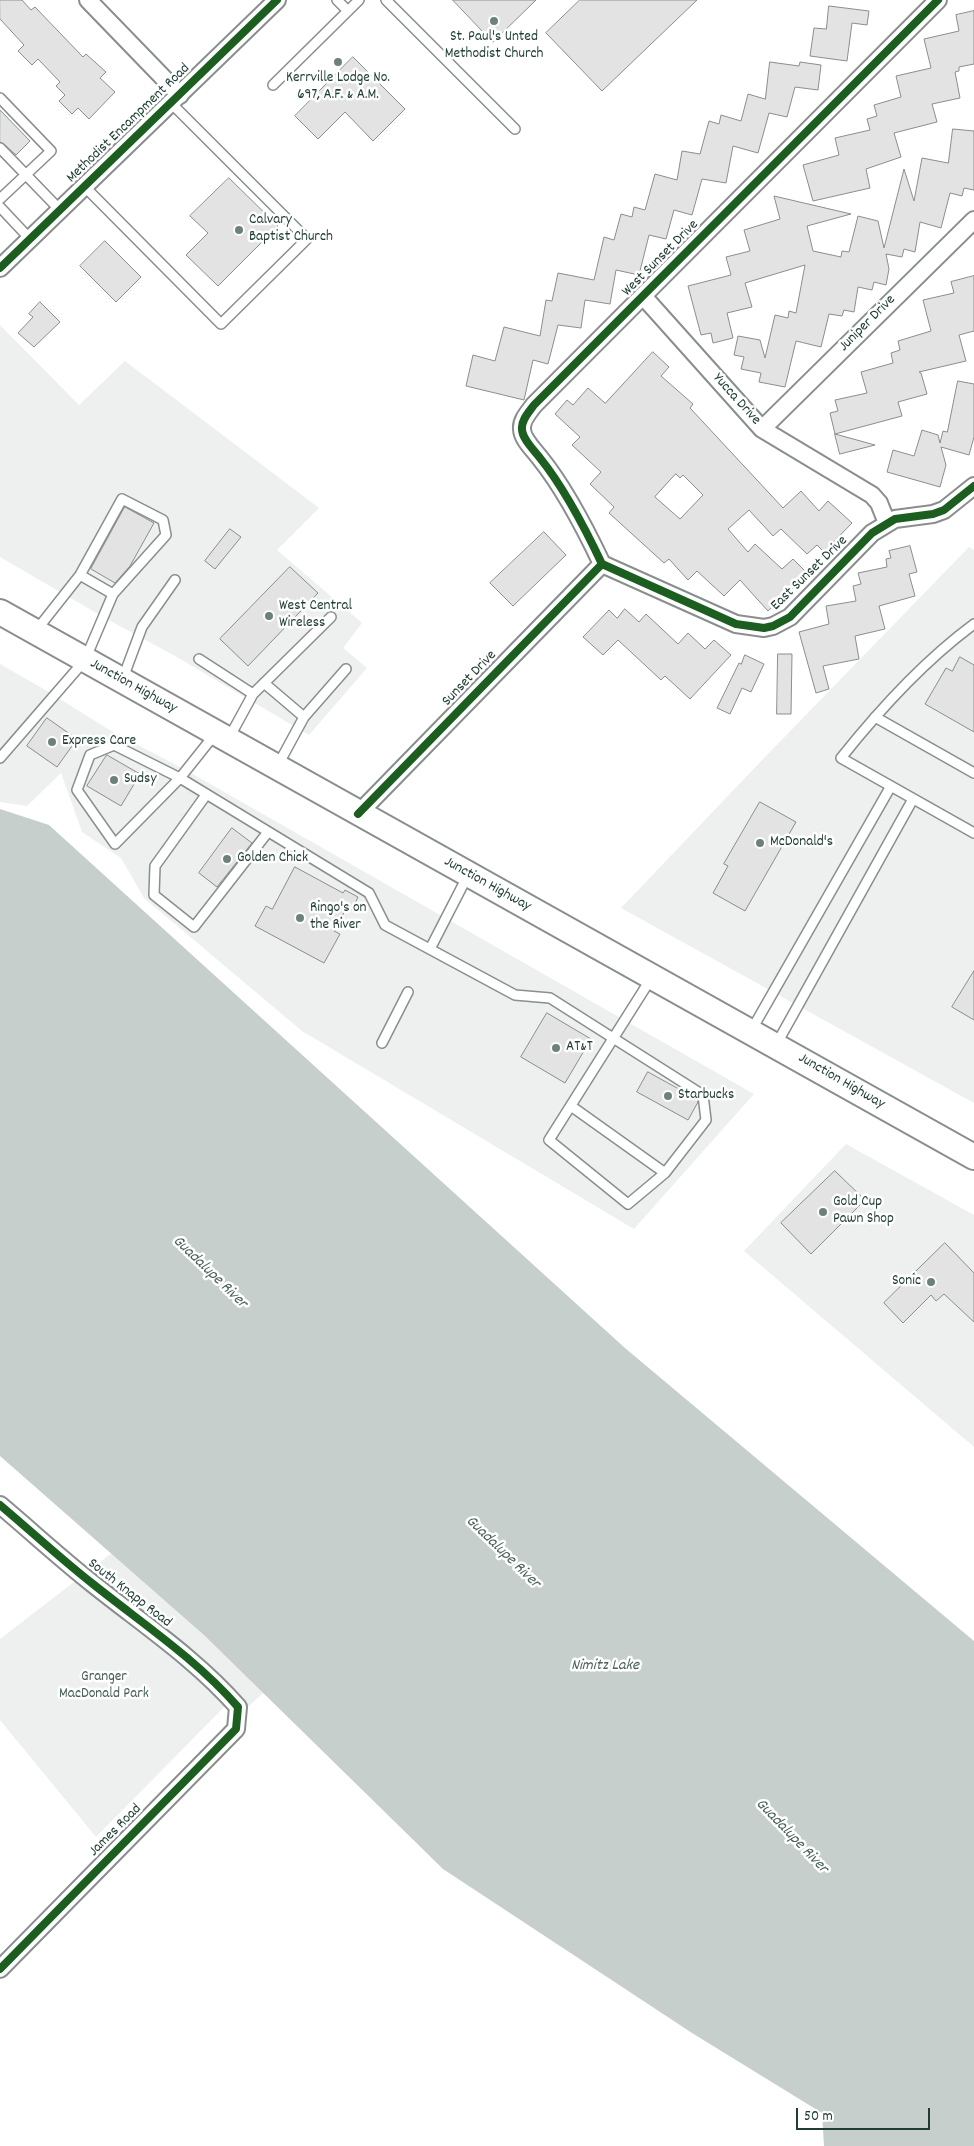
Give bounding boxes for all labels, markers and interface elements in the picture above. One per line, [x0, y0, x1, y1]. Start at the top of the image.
marker: St. Paul's Unted Methodist Church [488, 15, 500, 27]
place label: St. Paul's Unted Methodist Church [445, 29, 543, 64]
marker: Kerrville Lodge No. 697, A.F. & A.M. [332, 56, 344, 68]
street label: Methodist Encampment Road [64, 60, 194, 188]
place label: Kerrville Lodge No. 697, A.F. & A.M. [286, 70, 390, 105]
place label: Calvary Baptist Church [249, 212, 333, 247]
street label: West Sunset Drive [619, 217, 703, 301]
marker: Calvary Baptist Church [233, 224, 245, 236]
street label: Juniper Drive [836, 292, 900, 356]
street label: Yucca Drive [708, 370, 764, 430]
street label: East Sunset Drive [768, 533, 852, 615]
place label: West Central Wireless [279, 598, 352, 633]
marker: West Central Wireless [263, 610, 275, 622]
street label: Sunset Drive [439, 647, 501, 711]
street label: Junction Highway [86, 656, 180, 718]
place label: Express Care [62, 733, 136, 751]
marker: Express Care [46, 736, 58, 748]
place label: Sudsy [124, 771, 157, 789]
marker: Sudsy [108, 774, 120, 786]
place label: McDonald's [770, 834, 833, 852]
marker: McDonald's [754, 837, 766, 849]
place label: Golden Chick [237, 850, 308, 868]
marker: Golden Chick [221, 853, 233, 865]
street label: Junction Highway [440, 854, 534, 916]
place label: Ringo's on the River [310, 900, 367, 935]
marker: Ringo's on the River [294, 912, 306, 924]
place label: AT&T [566, 1039, 593, 1057]
marker: AT&T [550, 1042, 562, 1054]
street label: Junction Highway [795, 1050, 887, 1114]
place label: Starbucks [678, 1087, 734, 1105]
marker: Starbucks [662, 1090, 674, 1102]
place label: Gold Cup Pawn Shop [833, 1194, 894, 1229]
marker: Gold Cup Pawn Shop [817, 1206, 829, 1218]
water label: Guadalupe River [168, 1233, 250, 1313]
place label: Sonic [892, 1273, 921, 1291]
marker: Sonic [925, 1276, 937, 1288]
water label: Guadalupe River [461, 1513, 543, 1593]
street label: South Knapp Road [83, 1556, 175, 1632]
water label: Nimitz Lake [571, 1657, 639, 1677]
park label: Granger MacDonald Park [59, 1669, 149, 1704]
water label: Guadalupe River [751, 1796, 831, 1878]
street label: James Road [86, 1801, 146, 1861]
scale bar [799, 2098, 933, 2130]
text: 50 m [804, 2106, 833, 2128]

